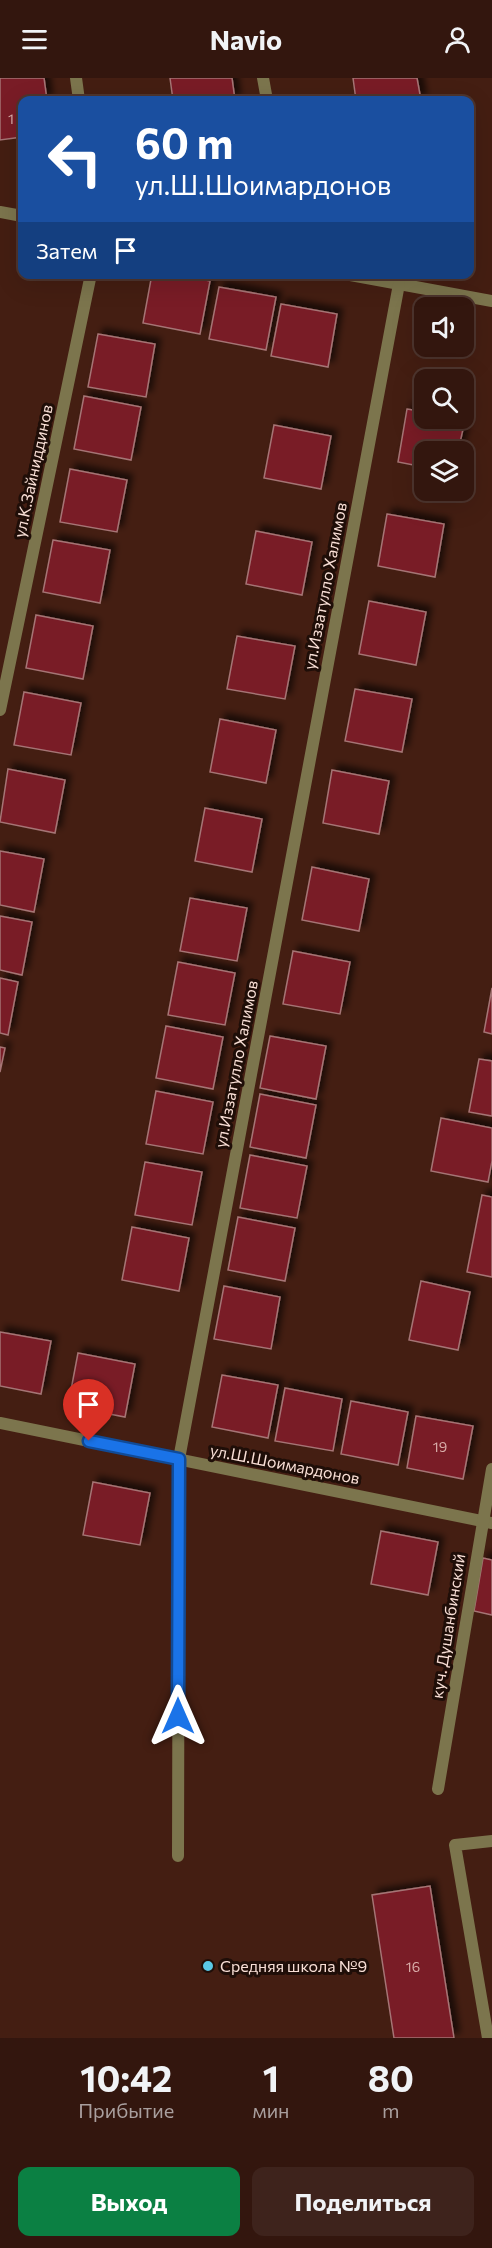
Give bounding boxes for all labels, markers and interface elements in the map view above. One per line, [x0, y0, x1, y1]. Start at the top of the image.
icon: menu [18, 23, 51, 56]
text: Navio [210, 23, 282, 56]
icon: person [441, 23, 474, 56]
house number: 1 [8, 110, 14, 127]
text: 60 m [135, 116, 234, 168]
icon: left [36, 120, 114, 198]
text: ул.Ш.Шоимардонов [135, 168, 391, 201]
icon: arrive [109, 234, 142, 267]
text: Затем [36, 237, 97, 264]
map controls [414, 297, 474, 501]
button: sound [414, 297, 474, 357]
button: search [414, 369, 474, 429]
street label: ул.К.Зайниддинов [9, 403, 56, 539]
button: layers [414, 441, 474, 501]
street label: ул.Иззатулло Халимов [299, 501, 350, 671]
street label: ул.Иззатулло Халимов [210, 979, 261, 1149]
pin [63, 1379, 114, 1441]
icon: arrive [72, 1388, 105, 1421]
house number: 19 [433, 1438, 447, 1455]
street label: ул.Ш.Шоимардонов [209, 1440, 361, 1487]
street label: куч. Душанбинский [427, 1552, 468, 1700]
position arrow [146, 1684, 210, 1748]
place label: Средняя школа №9 [220, 1956, 367, 1975]
house number: 16 [406, 1958, 420, 1975]
marker: Средняя школа №9 [201, 1959, 215, 1973]
text: 10:42 [80, 2055, 172, 2099]
text: 1 [263, 2055, 279, 2099]
text: 80 [368, 2055, 414, 2099]
text: Прибытие [78, 2098, 174, 2122]
text: мин [252, 2098, 290, 2122]
text: m [382, 2098, 399, 2122]
button: Выход [18, 2167, 240, 2236]
button: Поделиться [252, 2167, 474, 2236]

